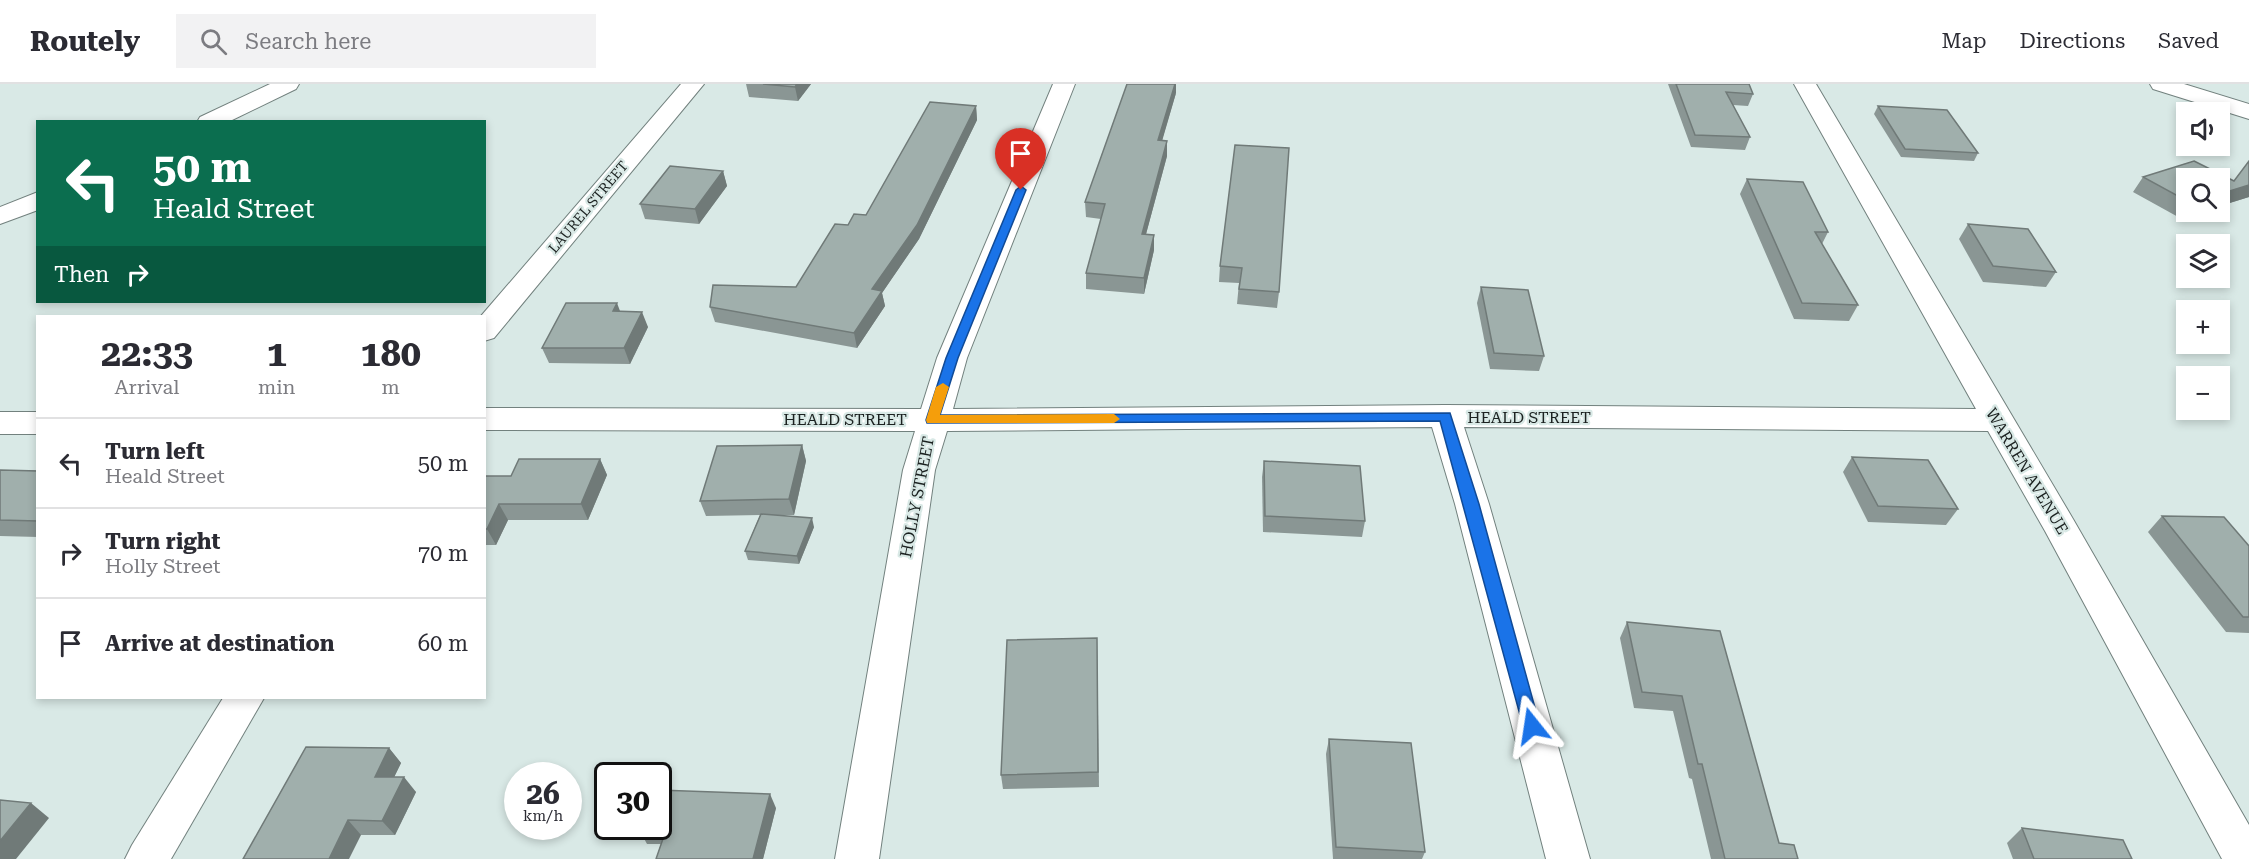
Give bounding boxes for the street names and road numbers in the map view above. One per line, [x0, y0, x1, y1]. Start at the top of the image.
street label: LAUREL STREET [545, 158, 631, 256]
street label: WARREN AVENUE [1982, 404, 2072, 538]
street label: HEALD STREET [1467, 408, 1591, 427]
street label: HEALD STREET [783, 410, 907, 429]
street label: HOLLY STREET [896, 435, 938, 559]

